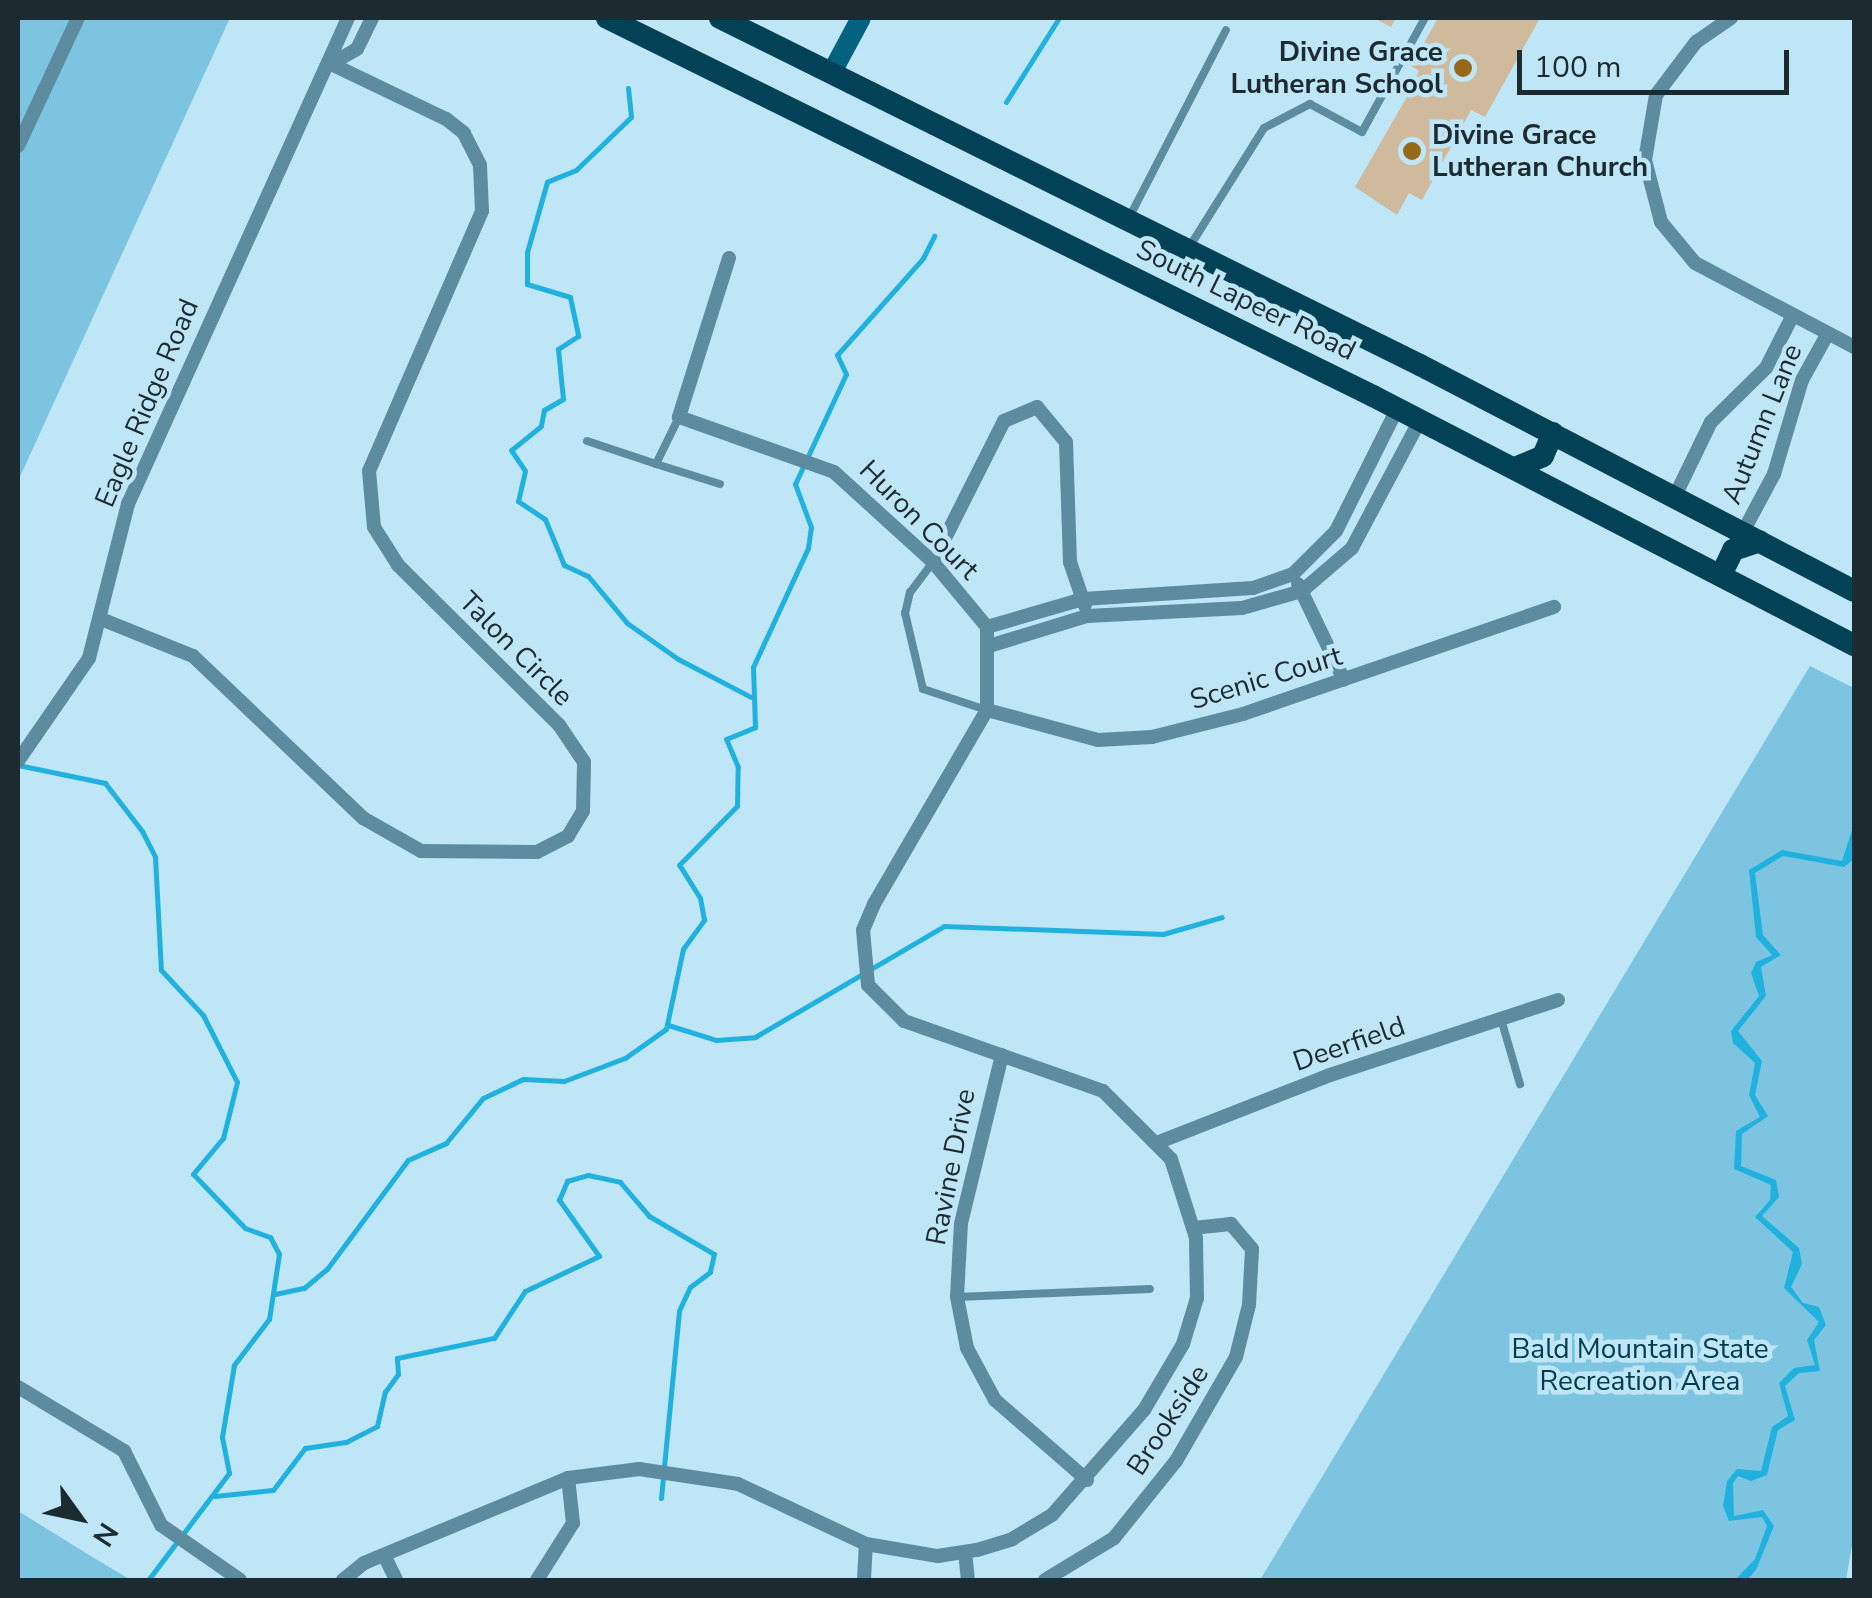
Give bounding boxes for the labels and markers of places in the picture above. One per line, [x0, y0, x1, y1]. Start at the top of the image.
place label: Divine Grace Lutheran School [1230, 35, 1443, 101]
marker: Divine Grace Lutheran School [1452, 57, 1474, 79]
place label: Divine Grace Lutheran Church [1432, 118, 1648, 184]
marker: Divine Grace Lutheran Church [1401, 140, 1423, 162]

